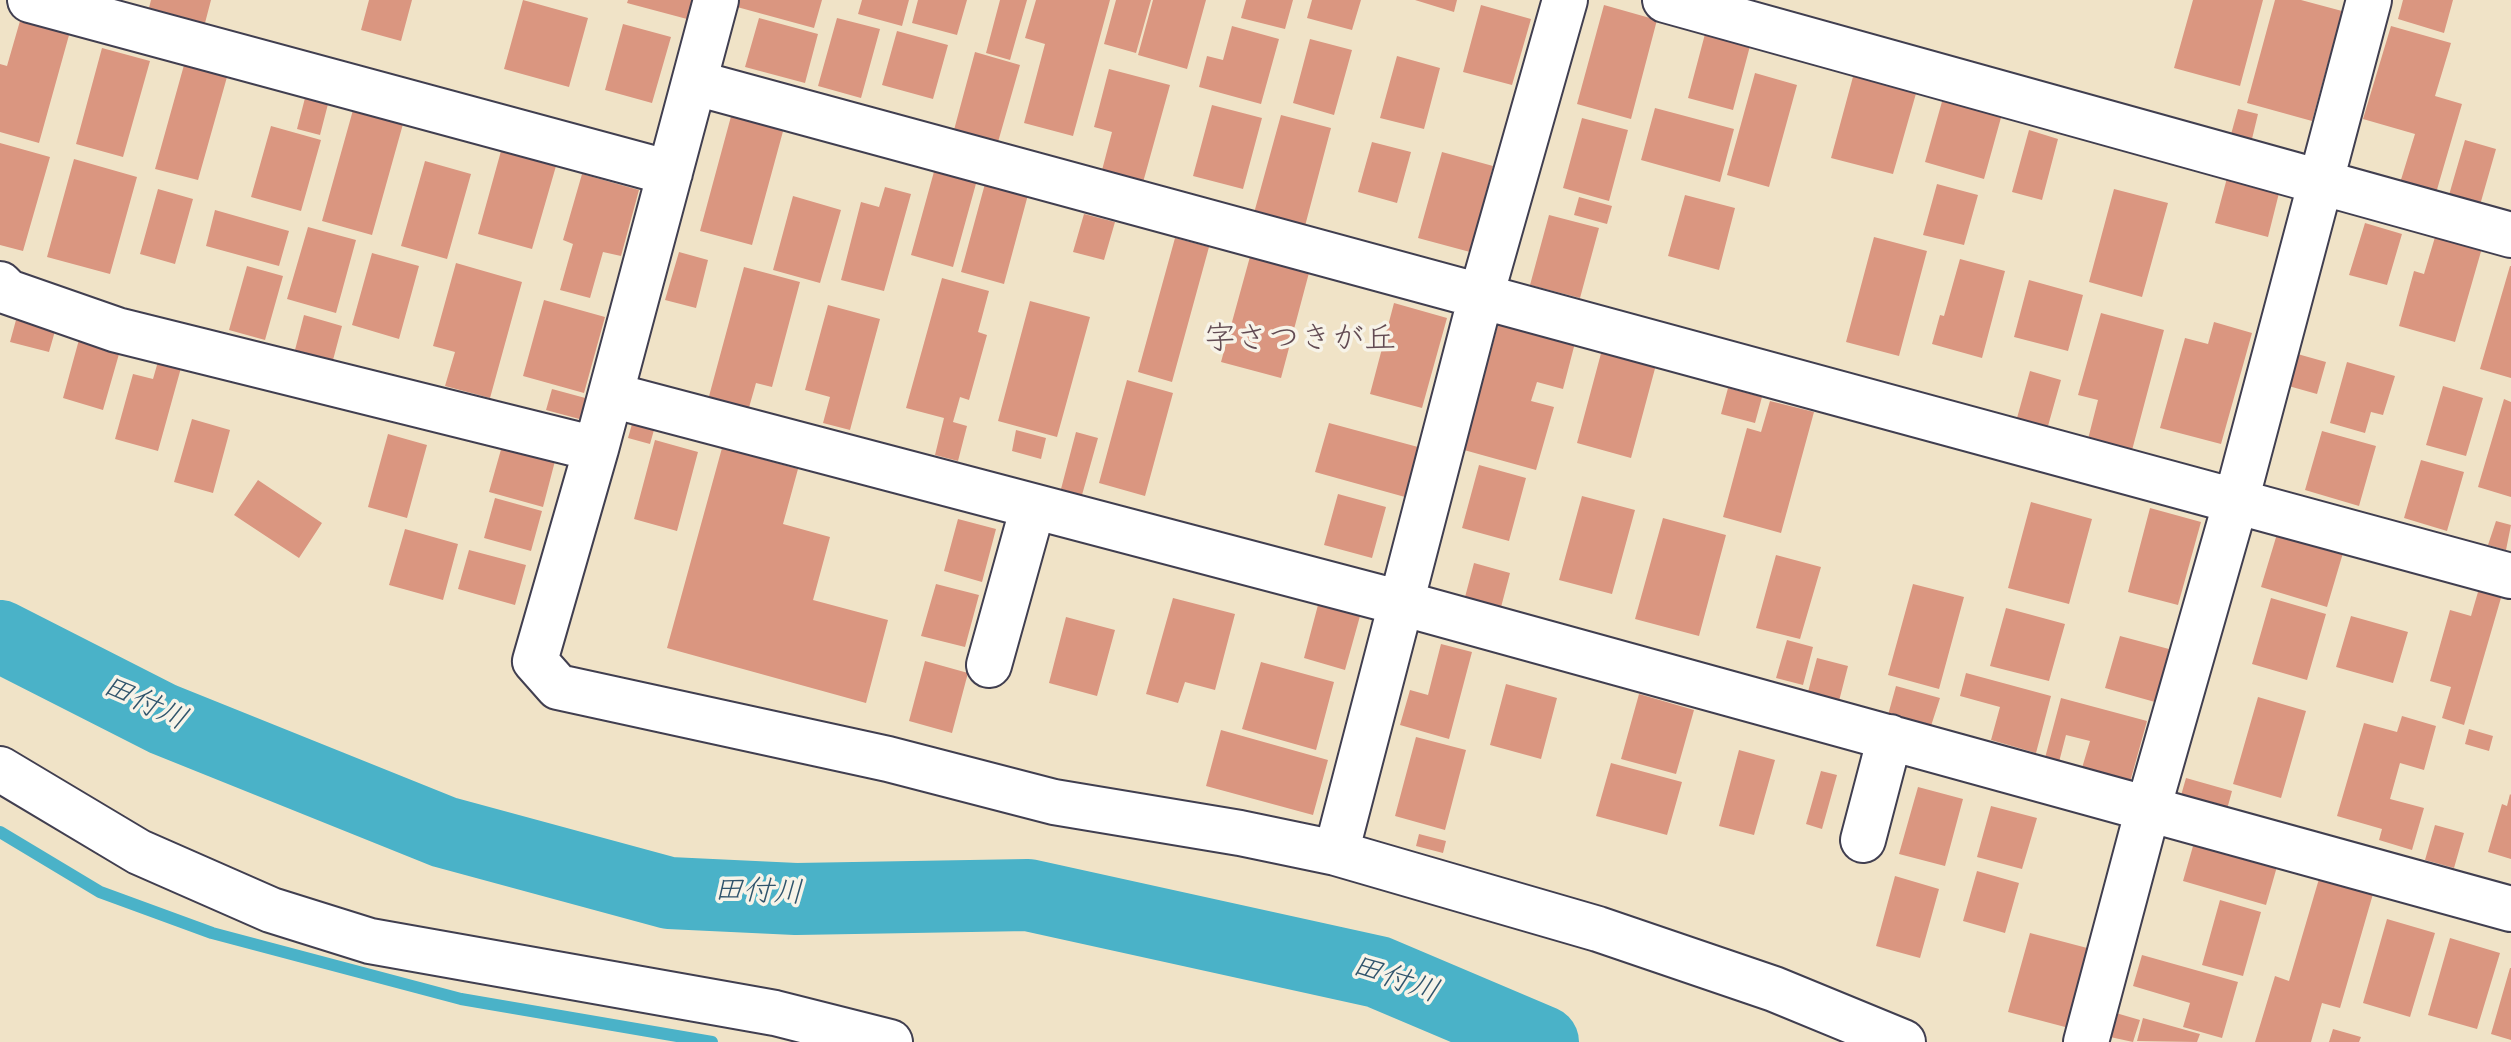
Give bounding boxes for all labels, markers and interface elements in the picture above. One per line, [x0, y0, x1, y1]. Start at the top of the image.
district label: 字さつきが丘 [1204, 325, 1396, 363]
water label: 田付川 [95, 672, 191, 742]
water label: 田付川 [712, 876, 804, 916]
water label: 田付川 [1346, 951, 1442, 1015]

